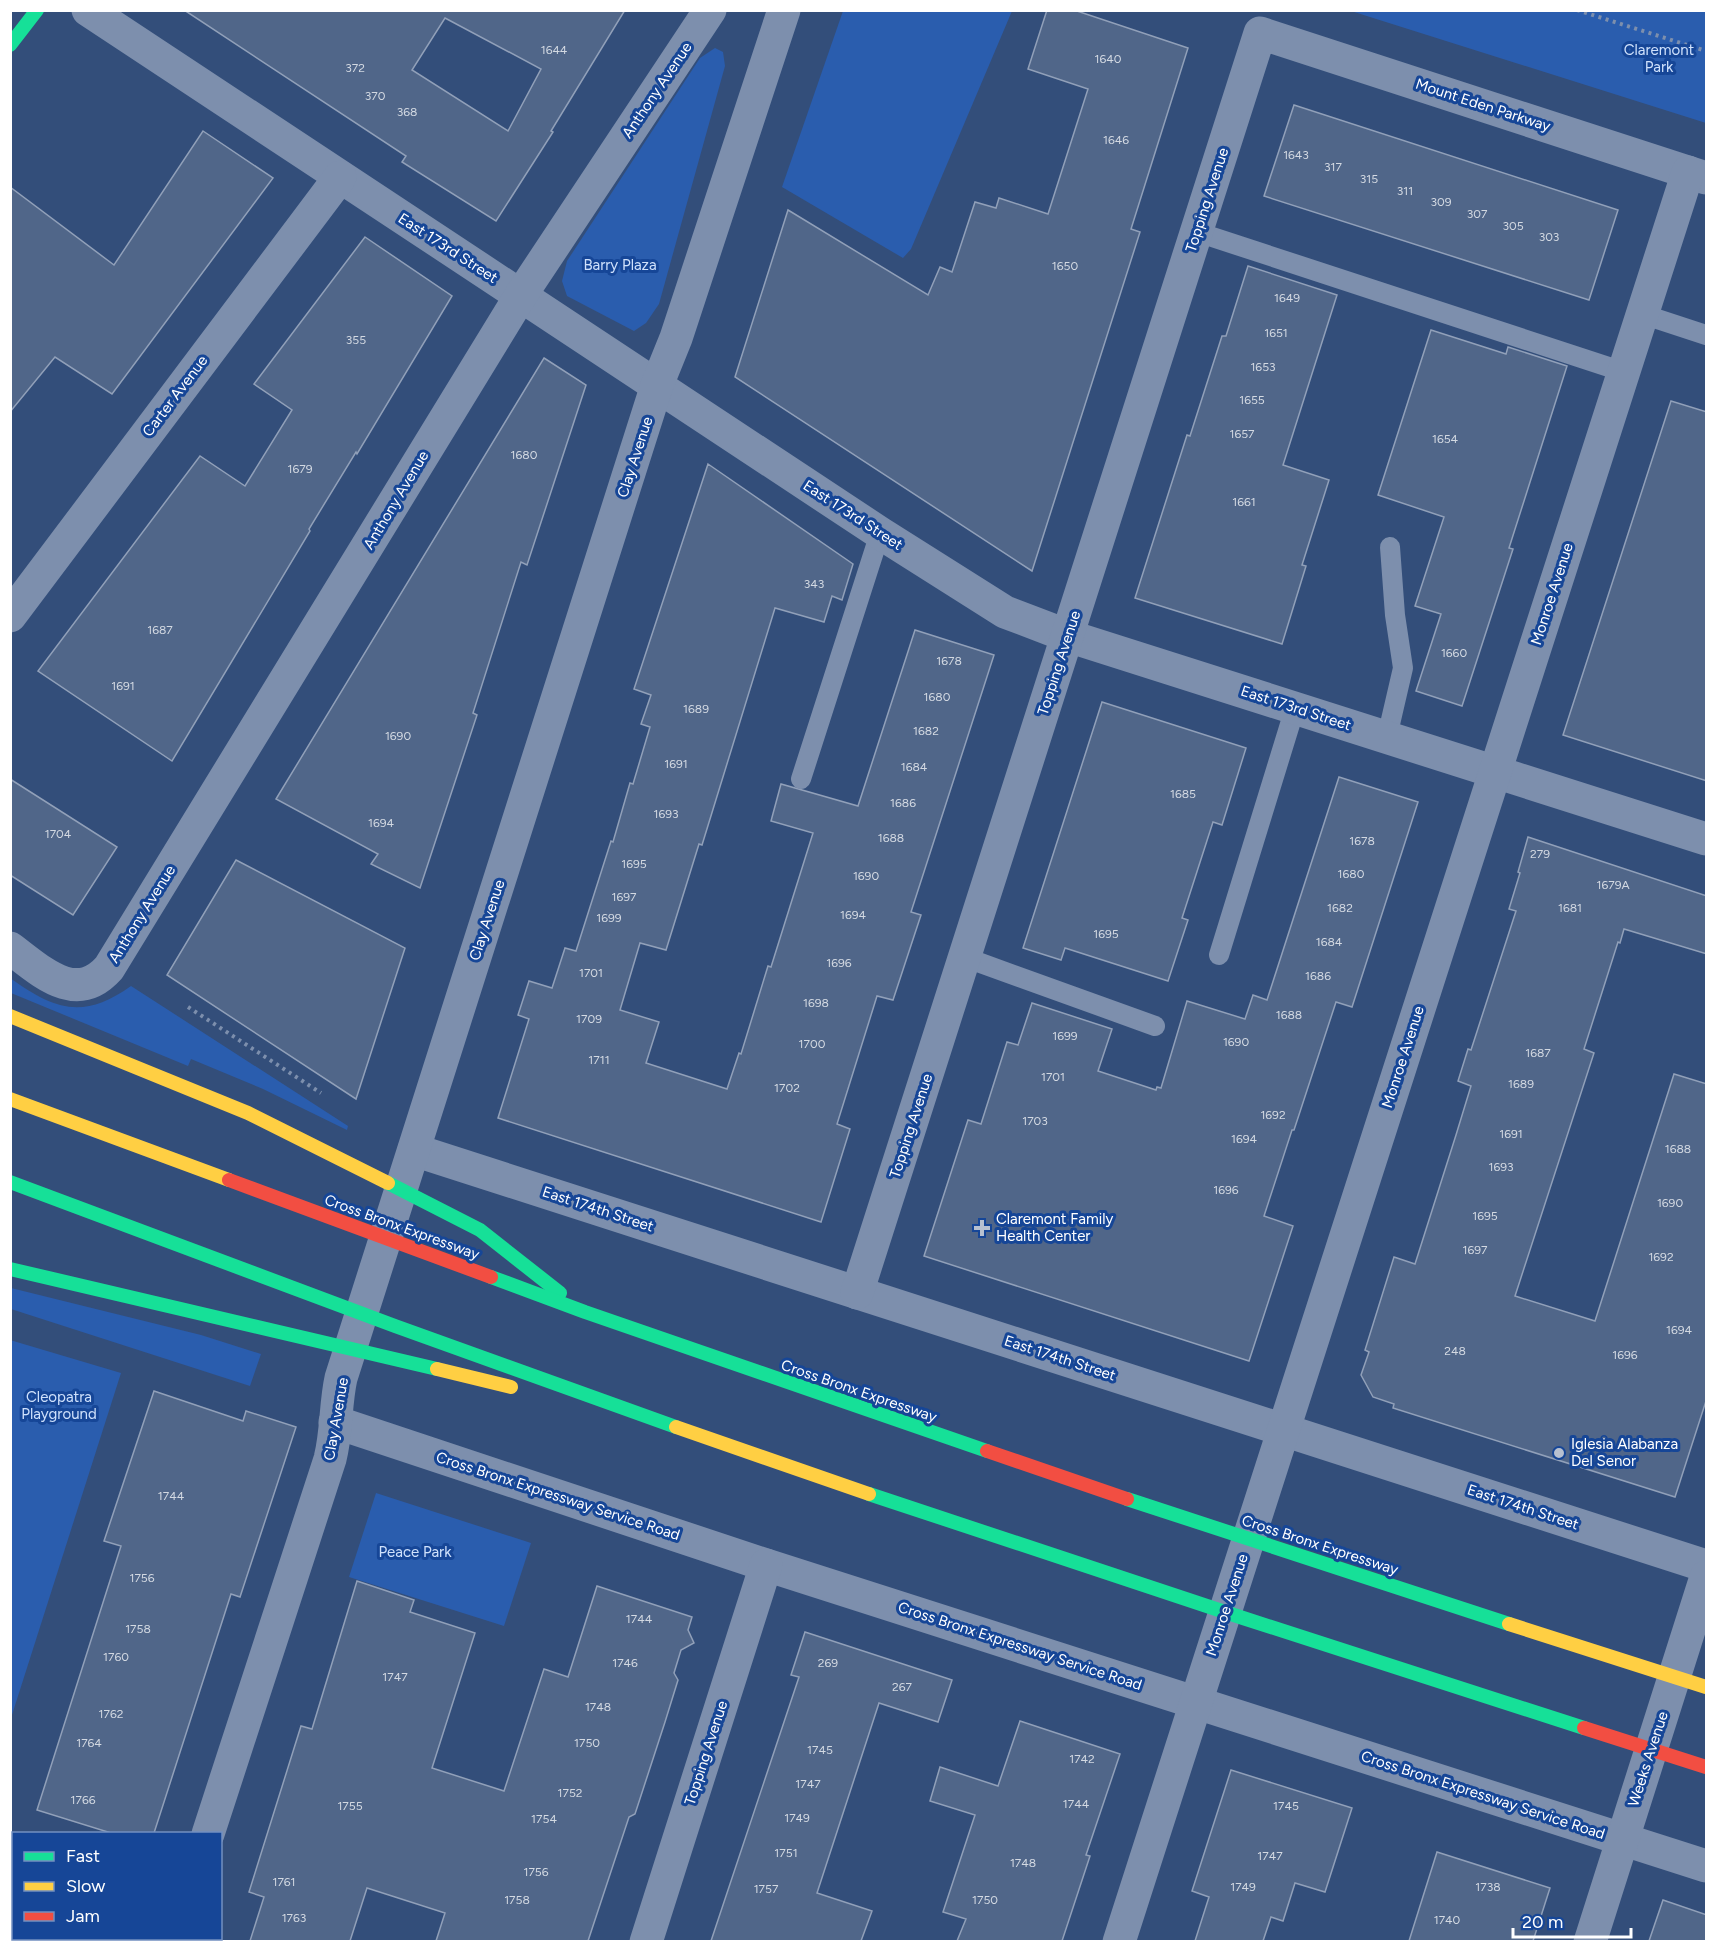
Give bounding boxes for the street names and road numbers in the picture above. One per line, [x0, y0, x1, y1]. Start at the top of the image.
street label: Anthony Avenue [618, 39, 696, 141]
street label: Mount Eden Parkway [1413, 75, 1553, 135]
street label: Topping Avenue [1182, 145, 1232, 255]
street label: East 173rd Street [395, 209, 501, 287]
street label: Carter Avenue [139, 352, 211, 440]
street label: Clay Avenue [613, 414, 657, 500]
street label: Anthony Avenue [359, 447, 433, 553]
street label: East 173rd Street [800, 476, 906, 554]
street label: Monroe Avenue [1527, 541, 1577, 647]
street label: Topping Avenue [1034, 608, 1084, 718]
street label: East 173rd Street [1239, 682, 1354, 734]
street label: Anthony Avenue [105, 862, 179, 966]
street label: Clay Avenue [465, 877, 509, 963]
street label: Monroe Avenue [1378, 1004, 1428, 1110]
street label: Topping Avenue [886, 1071, 936, 1181]
street label: East 174th Street [540, 1182, 656, 1236]
street label: Cross Bronx Expressway [322, 1191, 482, 1263]
street label: East 174th Street [1002, 1331, 1118, 1385]
street label: Cross Bronx Expressway [779, 1356, 939, 1426]
street label: Clay Avenue [320, 1376, 352, 1462]
street label: Cross Bronx Expressway Service Road [434, 1448, 682, 1544]
street label: East 174th Street [1465, 1480, 1581, 1534]
street label: Cross Bronx Expressway [1239, 1511, 1401, 1579]
street label: Monroe Avenue [1202, 1552, 1252, 1658]
street label: Cross Bronx Expressway Service Road [896, 1598, 1144, 1694]
street label: Topping Avenue [681, 1698, 731, 1808]
street label: Weeks Avenue [1624, 1709, 1672, 1809]
street label: Cross Bronx Expressway Service Road [1359, 1747, 1607, 1843]

